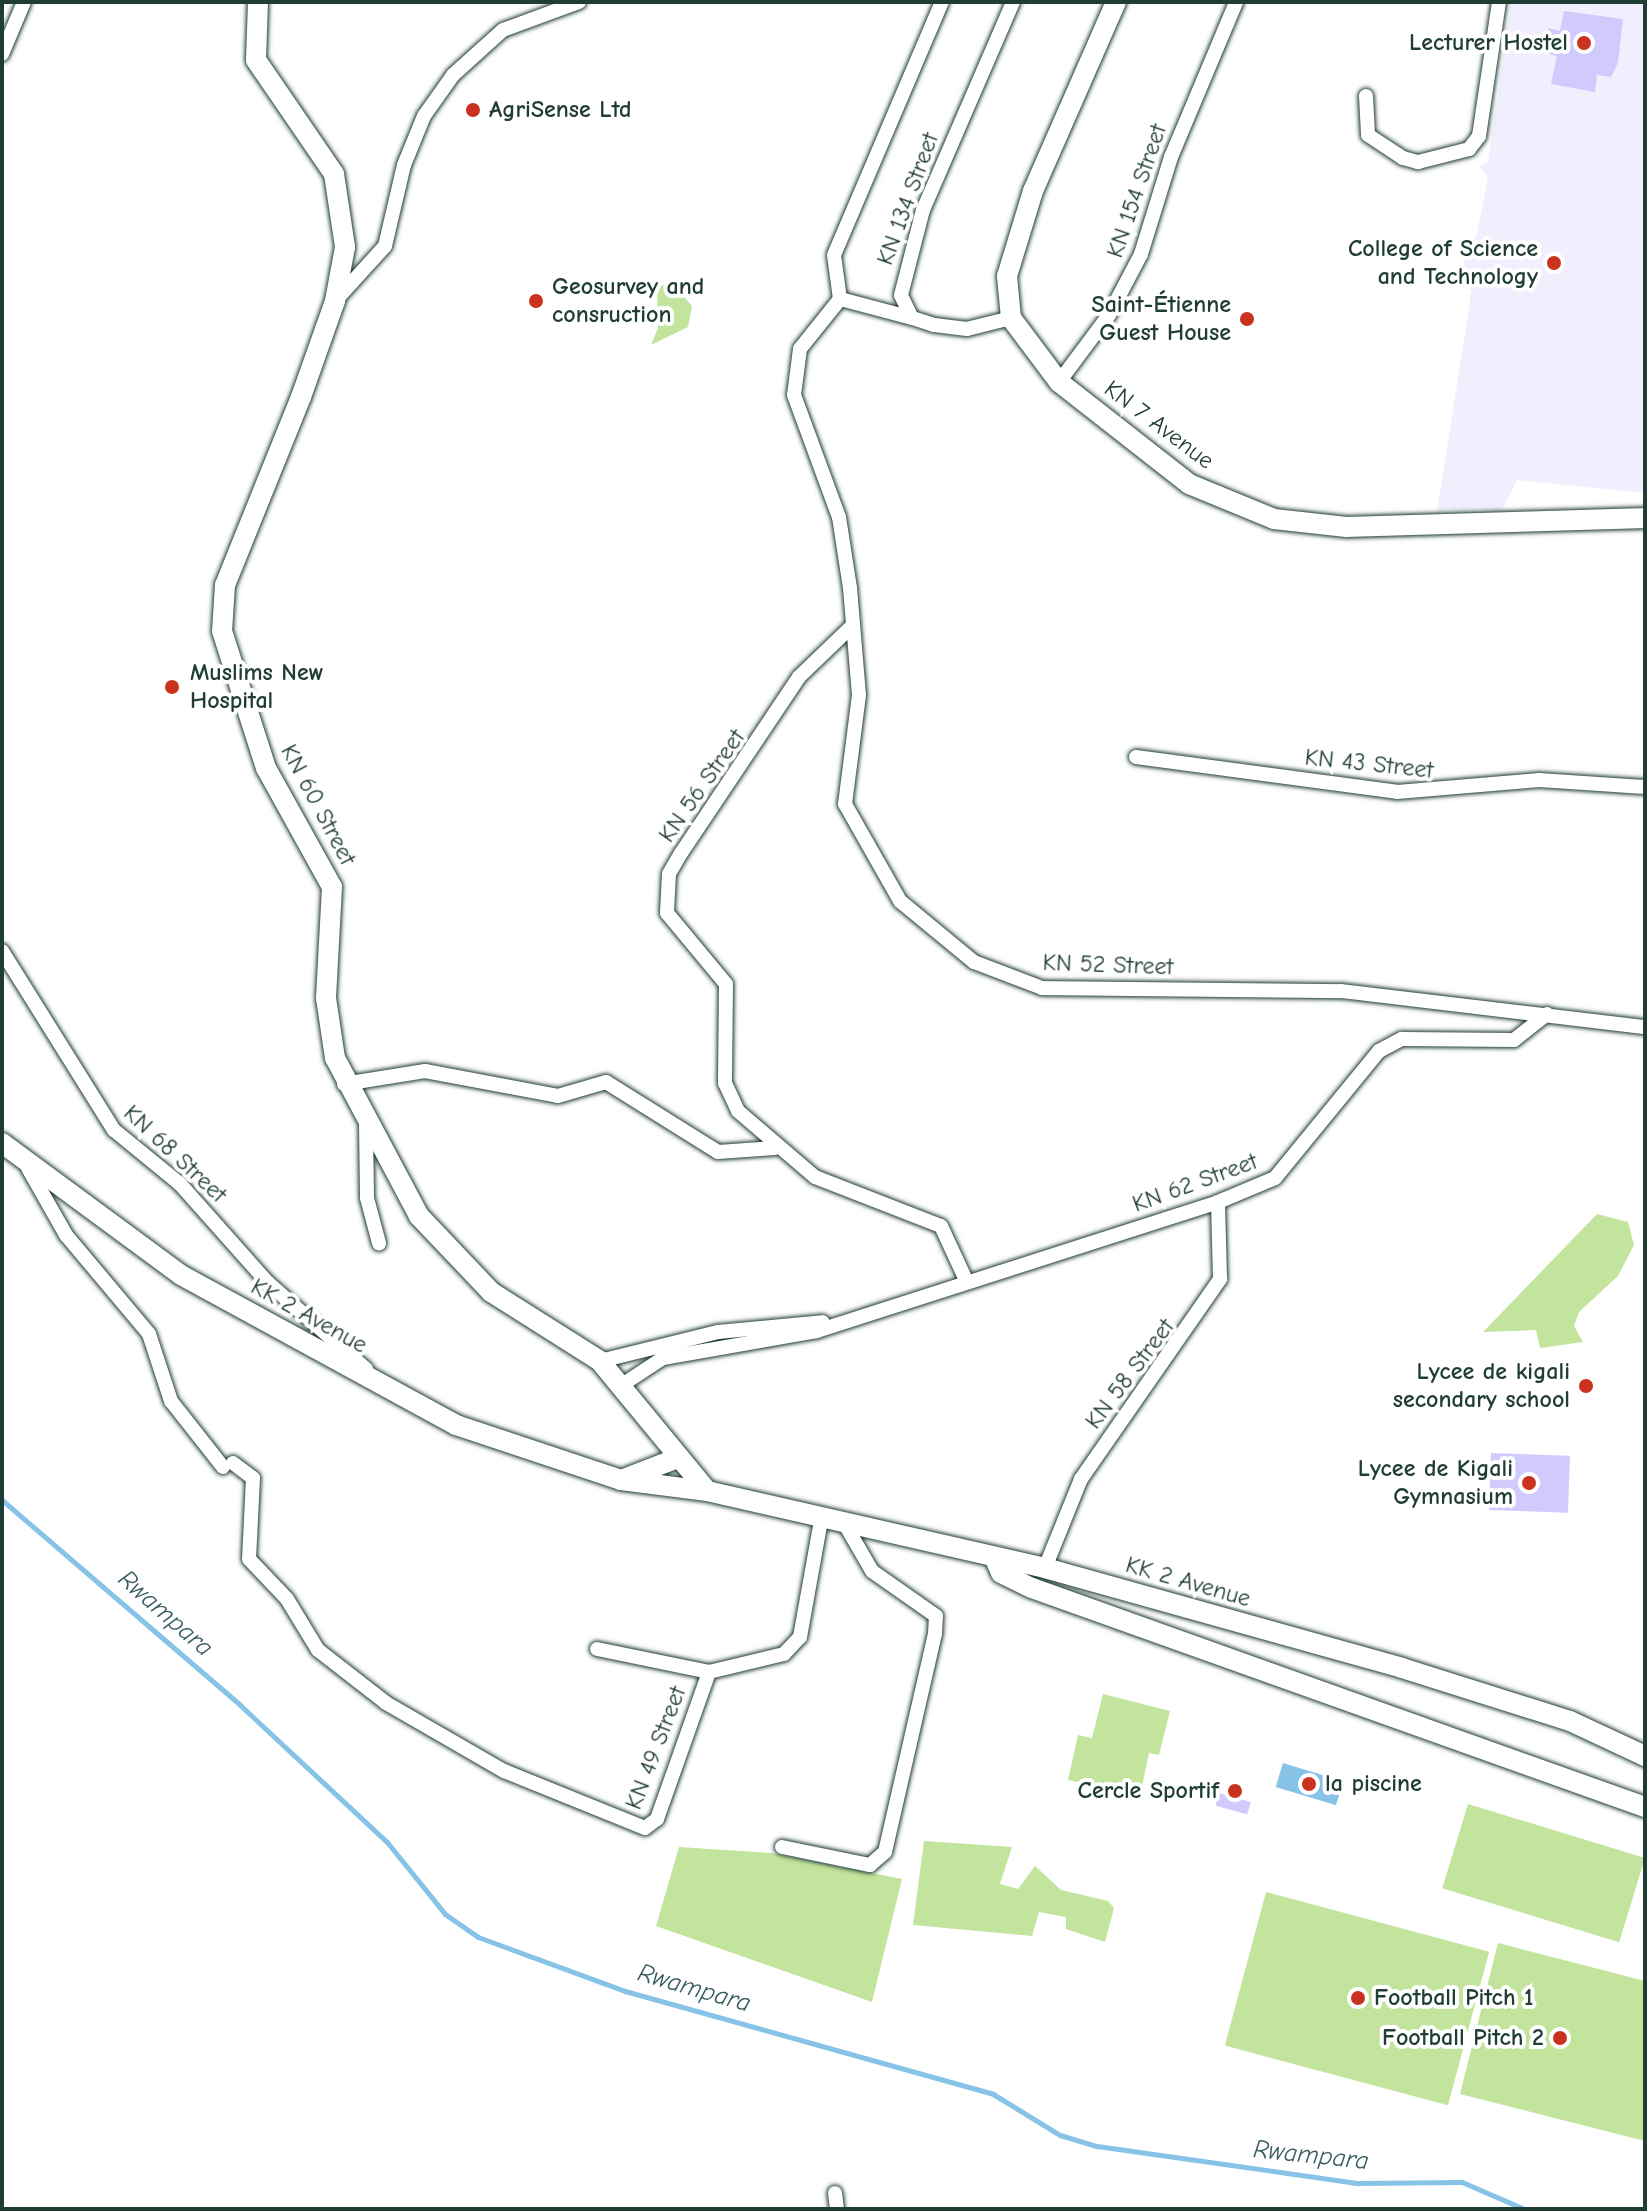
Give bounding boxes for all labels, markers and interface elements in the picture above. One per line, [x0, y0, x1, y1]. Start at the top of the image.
place label: Lecturer Hostel [1409, 29, 1568, 57]
marker: Lecturer Hostel [1575, 34, 1593, 52]
place label: AgriSense Ltd [489, 96, 631, 124]
marker: AgriSense Ltd [464, 101, 482, 119]
street label: KN 154 Street [1101, 120, 1173, 262]
street label: KN 134 Street [871, 129, 945, 269]
place label: College of Science and Technology [1348, 235, 1538, 291]
marker: College of Science and Technology [1545, 254, 1563, 272]
place label: Geosurvey and consruction [552, 273, 704, 329]
place label: Saint-Étienne Guest House [1092, 291, 1231, 347]
marker: Geosurvey and consruction [527, 292, 545, 310]
marker: Saint-Étienne Guest House [1238, 310, 1256, 328]
street label: KN 7 Avenue [1099, 374, 1219, 476]
place label: Muslims New Hospital [190, 659, 324, 715]
marker: Muslims New Hospital [161, 676, 183, 698]
street label: KN 56 Street [653, 724, 751, 848]
street label: KN 60 Street [274, 740, 362, 870]
street label: KN 43 Street [1303, 743, 1435, 785]
street label: KN 52 Street [1042, 948, 1174, 982]
street label: KN 68 Street [117, 1099, 233, 1209]
street label: KN 62 Street [1129, 1147, 1261, 1219]
street label: KK 2 Avenue [246, 1272, 372, 1360]
street label: KN 58 Street [1079, 1313, 1181, 1435]
place label: Lycee de kigali secondary school [1393, 1358, 1570, 1414]
marker: Lycee de kigali secondary school [1577, 1377, 1595, 1395]
place label: Lycee de Kigali Gymnasium [1358, 1455, 1513, 1511]
marker: Lycee de Kigali Gymnasium [1520, 1474, 1538, 1492]
street label: KK 2 Avenue [1122, 1550, 1254, 1614]
water label: Rwampara [111, 1564, 219, 1664]
street label: KN 49 Street [619, 1682, 693, 1814]
place label: la piscine [1325, 1770, 1422, 1798]
marker: la piscine [1300, 1775, 1318, 1793]
place label: Cercle Sportif [1077, 1777, 1219, 1805]
marker: Cercle Sportif [1226, 1782, 1244, 1800]
water label: Rwampara [634, 1958, 754, 2020]
place label: Football Pitch 1 [1374, 1984, 1534, 2012]
marker: Football Pitch 1 [1349, 1989, 1367, 2007]
place label: Football Pitch 2 [1382, 2024, 1544, 2052]
marker: Football Pitch 2 [1551, 2029, 1569, 2047]
water label: Rwampara [1252, 2134, 1370, 2178]

